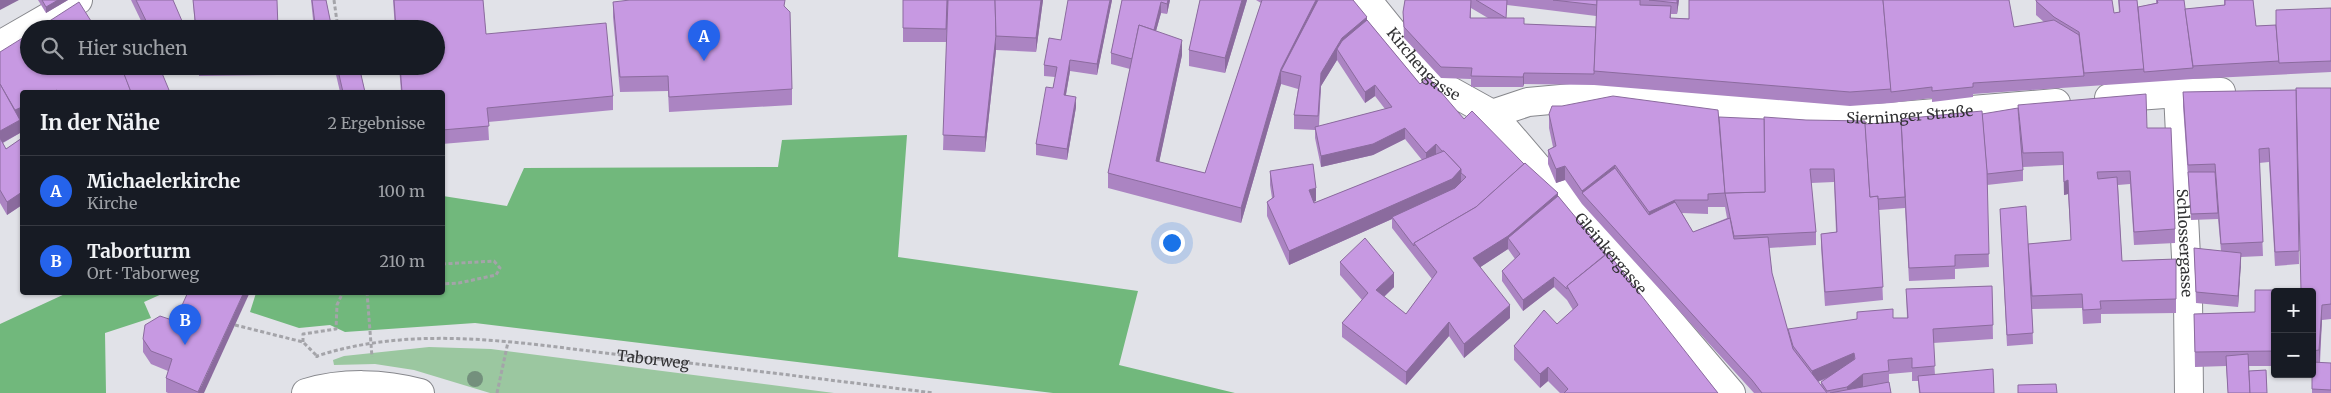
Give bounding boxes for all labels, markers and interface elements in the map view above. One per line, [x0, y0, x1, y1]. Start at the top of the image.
search box [20, 20, 445, 75]
pin: A [688, 20, 720, 61]
street label: Kirchengasse [1383, 23, 1464, 104]
icon: search [38, 34, 66, 62]
text: Hier suchen [78, 36, 188, 60]
street label: Sierninger Straße [1846, 100, 1974, 128]
text: In der Nähe [40, 109, 160, 136]
text: 2 Ergebnisse [327, 113, 425, 133]
text: Michaelerkirche [87, 169, 240, 193]
text: A [50, 181, 62, 201]
text: 100 m [378, 181, 425, 201]
street label: Schlossergasse [2173, 188, 2197, 298]
text: Kirche [87, 193, 137, 213]
street label: Gleinkergasse [1571, 208, 1651, 298]
your location [1159, 230, 1185, 256]
text: Taborturm [87, 239, 191, 263]
text: B [50, 251, 62, 271]
text: 210 m [380, 251, 425, 271]
text: Ort · Taborweg [87, 263, 199, 283]
map controls [2271, 288, 2316, 378]
button: + [2271, 288, 2316, 333]
pin: B [169, 304, 201, 345]
button: − [2271, 333, 2316, 378]
street label: Taborweg [616, 345, 691, 372]

